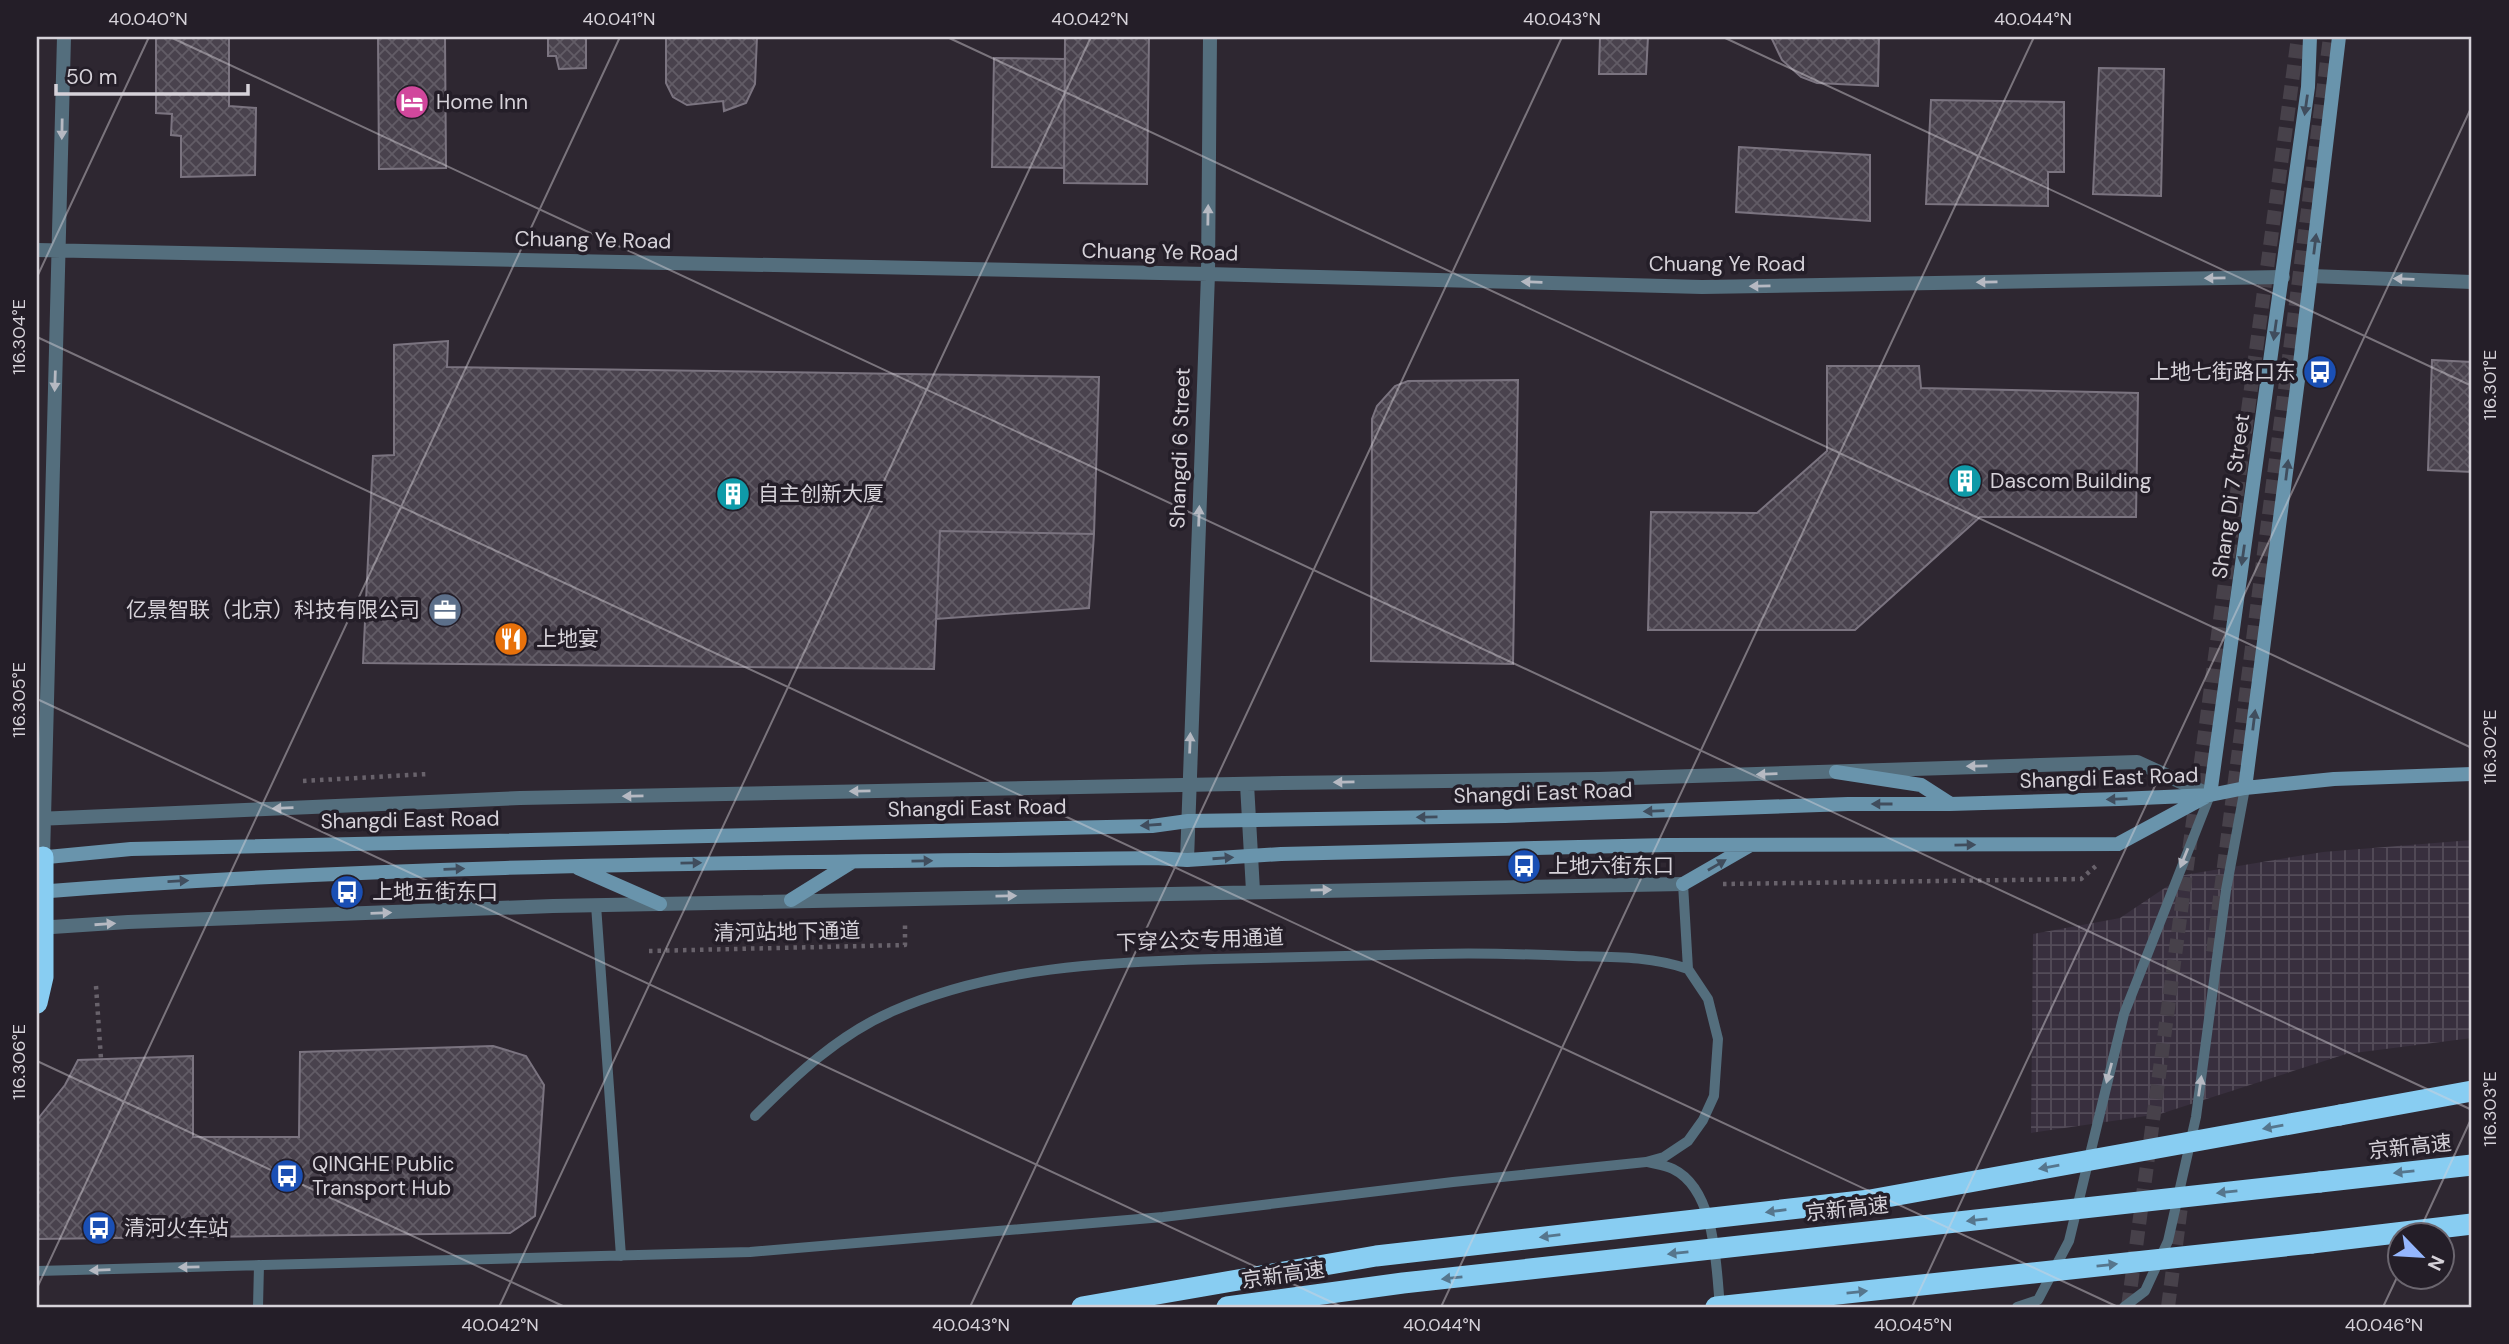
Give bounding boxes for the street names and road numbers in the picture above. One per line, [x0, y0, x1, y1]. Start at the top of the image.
street label: Chuang Ye Road [514, 225, 672, 255]
street label: Chuang Ye Road [1081, 237, 1239, 267]
street label: Chuang Ye Road [1649, 250, 1805, 278]
street label: Shangdi 6 Street [1163, 367, 1197, 529]
street label: Shang Di 7 Street [2206, 412, 2256, 580]
street label: Shangdi East Road [2019, 761, 2199, 795]
street label: Shangdi East Road [1453, 776, 1633, 810]
street label: Shangdi East Road [887, 792, 1067, 824]
street label: Shangdi East Road [320, 804, 500, 836]
street label: 清河站地下通道 [713, 917, 861, 947]
street label: 下穿公交专用通道 [1116, 923, 1284, 957]
street label: 京新高速 [2367, 1129, 2453, 1165]
street label: 京新高速 [1804, 1191, 1890, 1227]
street label: 京新高速 [1239, 1255, 1327, 1295]

